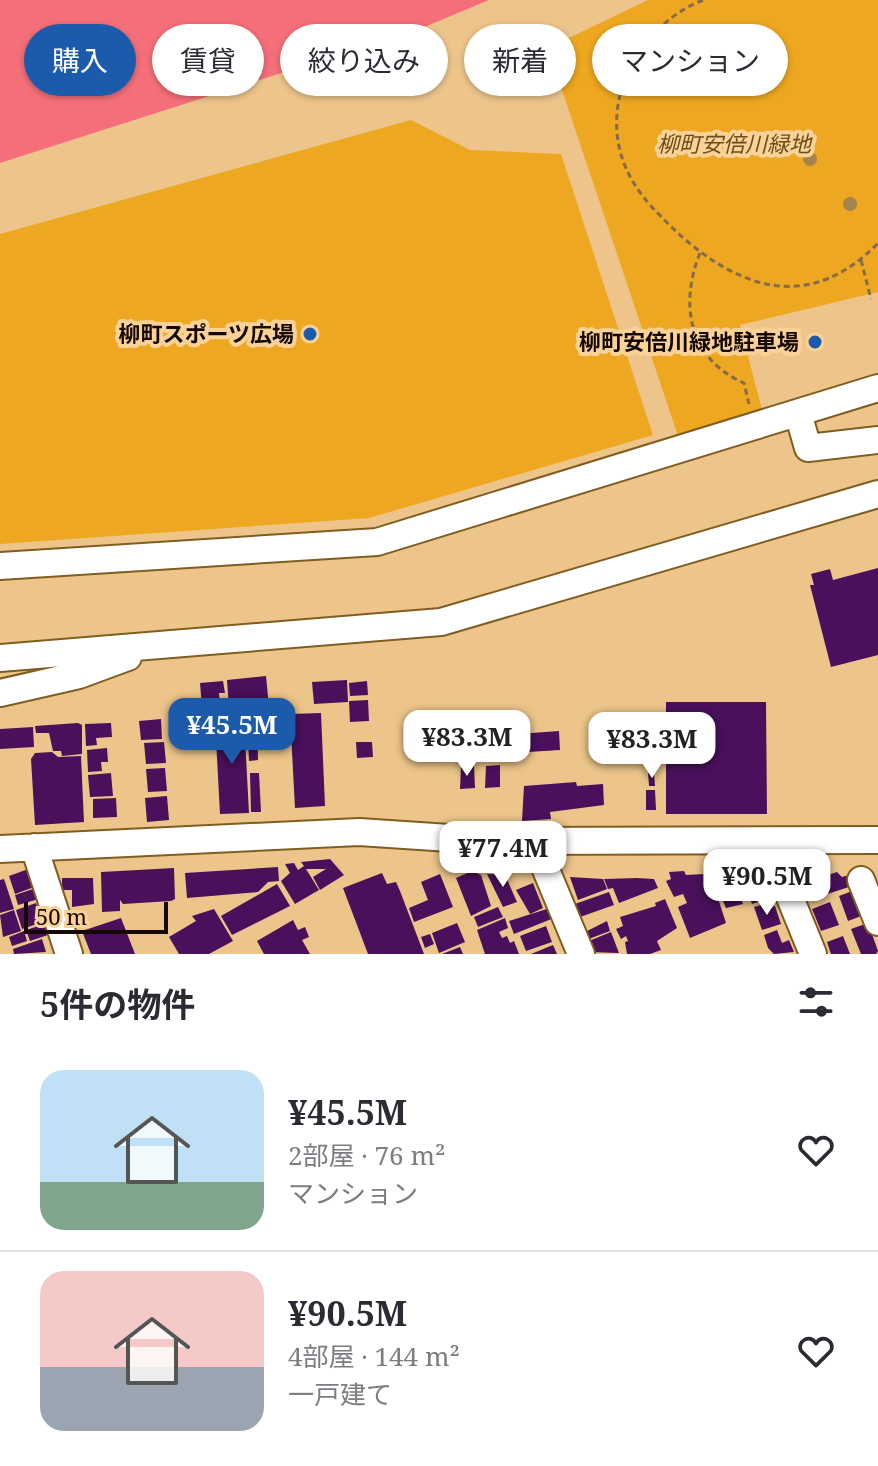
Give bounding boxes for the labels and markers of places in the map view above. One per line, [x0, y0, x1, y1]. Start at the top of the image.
place label: 柳町スポーツ広場 [118, 318, 294, 348]
marker: 柳町スポーツ広場 [301, 325, 319, 343]
place label: 柳町安倍川緑地駐車場 [579, 326, 799, 356]
marker: 柳町安倍川緑地駐車場 [806, 333, 824, 351]
pin: ¥45.5M [167, 698, 297, 766]
pin: ¥83.3M [402, 710, 532, 778]
pin: ¥83.3M [587, 712, 717, 780]
pin: ¥77.4M [438, 821, 568, 889]
pin: ¥90.5M [702, 849, 832, 917]

